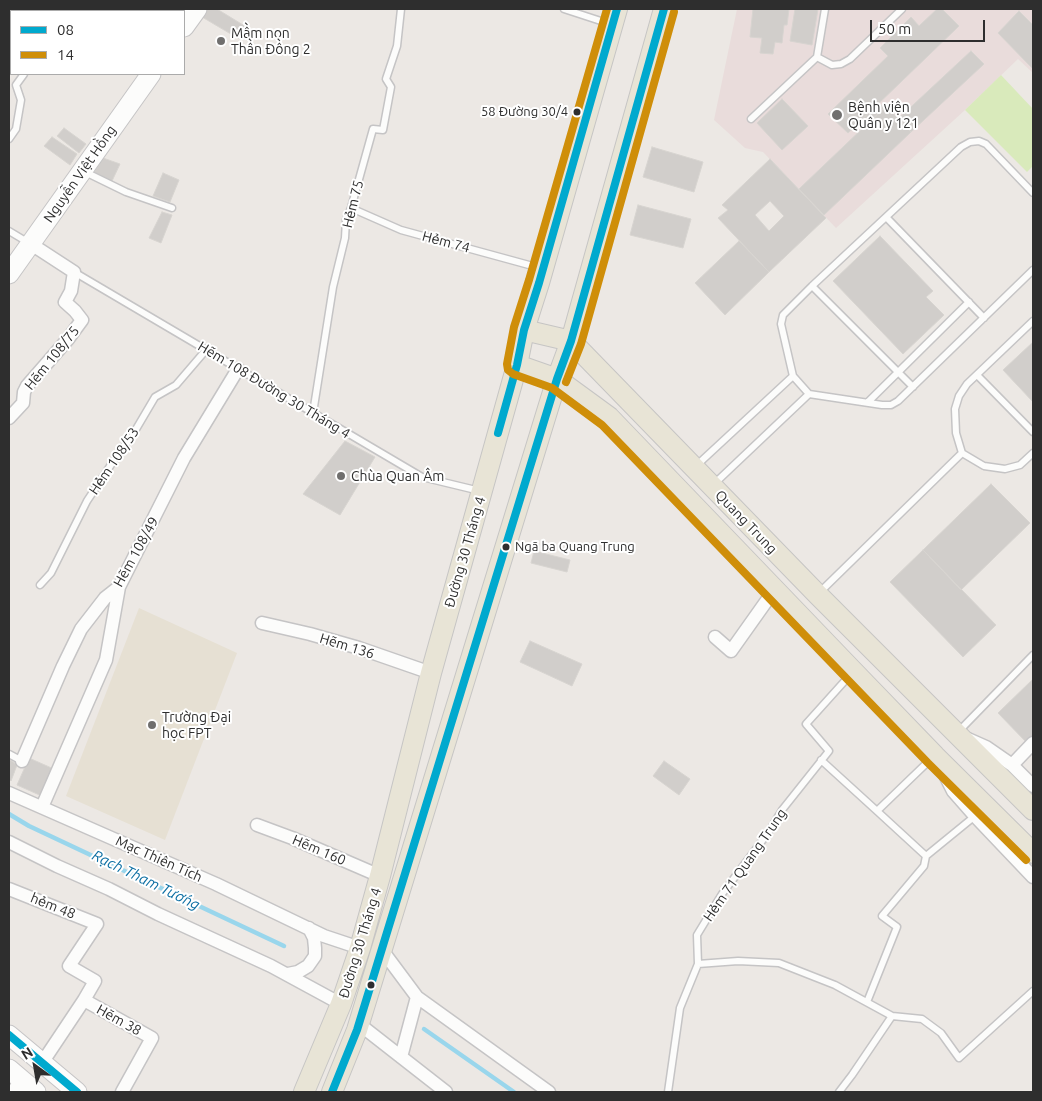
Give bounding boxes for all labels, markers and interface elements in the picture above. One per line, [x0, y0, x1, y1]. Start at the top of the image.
legend [10, 10, 185, 75]
scale bar [872, 10, 987, 42]
text: 50 m [878, 20, 911, 37]
text: 08 [57, 21, 74, 38]
place label: Mầm non Thần Đồng 2 [231, 25, 311, 58]
marker: Mầm non Thần Đồng 2 [215, 35, 227, 47]
text: 14 [57, 46, 74, 63]
place label: Bệnh viện Quân y 121 [848, 99, 919, 132]
place label: 58 Đường 30/4 [481, 104, 568, 120]
marker: 58 Đường 30/4 [572, 107, 582, 117]
marker: Bệnh viện Quân y 121 [830, 108, 844, 122]
street label: Nguyễn Việt Hồng [40, 122, 120, 226]
street label: Hẻm 75 [339, 178, 367, 230]
street label: Hẻm 74 [420, 228, 472, 256]
street label: Hẽm 108/75 [21, 323, 83, 393]
street label: Hẽm 108 Đường 30 Tháng 4 [195, 338, 353, 442]
street label: Hẻm 108/53 [85, 424, 143, 498]
place label: Chùa Quan Âm [351, 468, 444, 484]
marker: Chùa Quan Âm [335, 470, 347, 482]
street label: Quang Trung [711, 487, 781, 557]
street label: Đường 30 Tháng 4 [441, 494, 489, 610]
street label: Hẽm 108/49 [110, 514, 162, 590]
place label: Ngã ba Quang Trung [515, 539, 635, 555]
marker: Ngã ba Quang Trung [501, 542, 511, 552]
street label: Hẽm 136 [318, 630, 376, 662]
place label: Trường Đại học FPT [162, 709, 231, 742]
marker: Trường Đại học FPT [146, 719, 158, 731]
street label: Hẻm 71 Quang Trung [700, 805, 790, 925]
street label: Hẽm 160 [290, 831, 348, 869]
street label: Mạc Thiên Tích [113, 832, 205, 886]
water label: Rạch Tham Tướng [89, 846, 203, 914]
street label: Đường 30 Tháng 4 [335, 886, 385, 1000]
street label: hẻm 48 [28, 889, 78, 923]
unlabelled marker [366, 980, 376, 990]
street label: Hẽm 38 [94, 1001, 144, 1039]
north arrow [10, 1041, 60, 1091]
text: N [18, 1044, 36, 1063]

